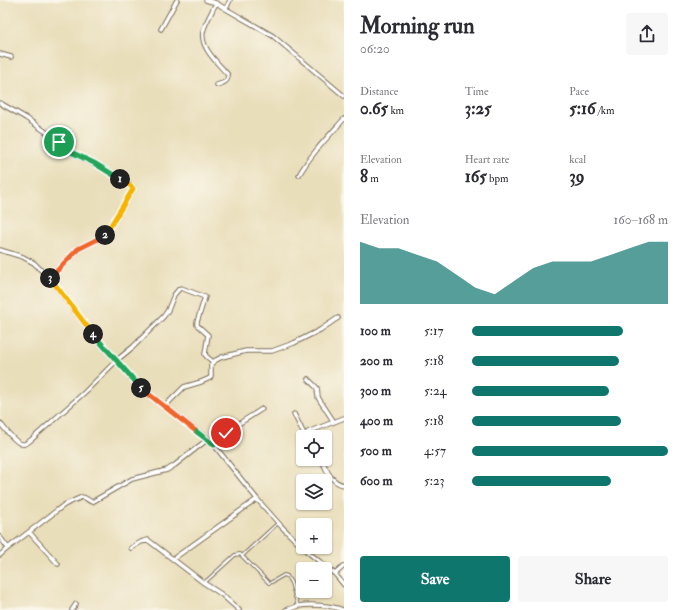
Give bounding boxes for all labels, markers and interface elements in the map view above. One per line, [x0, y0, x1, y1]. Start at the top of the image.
text: Morning run [360, 12, 475, 40]
button: share [626, 13, 668, 55]
text: 06:20 [360, 41, 390, 57]
text: Distance [360, 85, 398, 98]
text: Time [465, 85, 489, 98]
text: Pace [569, 85, 589, 98]
text: 0.65 [360, 98, 388, 119]
text: 3:25 [465, 98, 491, 119]
text: 5:16 [569, 98, 596, 119]
text: km [388, 104, 404, 117]
text: /km [596, 104, 615, 117]
pin [42, 125, 76, 159]
icon: arrive [48, 131, 70, 153]
text: Elevation [360, 153, 402, 166]
text: Heart rate [465, 153, 509, 166]
text: kcal [569, 153, 586, 166]
text: 8 [360, 166, 368, 187]
text: 165 [465, 166, 487, 187]
text: 39 [569, 166, 585, 187]
pin: 1 [110, 169, 130, 189]
text: 1 [118, 172, 122, 185]
text: m [368, 172, 379, 185]
text: bpm [487, 172, 509, 185]
text: Elevation [360, 212, 410, 228]
text: 160–168 m [614, 212, 668, 228]
pin: 2 [95, 225, 115, 245]
text: 2 [102, 228, 108, 241]
pin: 3 [40, 268, 60, 288]
text: 3 [48, 271, 52, 284]
text: 100 m [360, 323, 391, 339]
text: 5:17 [424, 323, 444, 339]
pin: 4 [83, 324, 103, 344]
text: 4 [90, 327, 96, 340]
text: 200 m [360, 353, 393, 369]
text: 5:18 [424, 353, 444, 369]
pin: 5 [131, 378, 151, 398]
text: 5 [139, 381, 143, 394]
text: 300 m [360, 383, 391, 399]
text: 5:24 [424, 383, 447, 399]
text: 400 m [360, 413, 393, 429]
text: 5:18 [424, 413, 444, 429]
pin [209, 416, 243, 450]
icon: check [215, 422, 237, 444]
map controls [296, 430, 332, 598]
button: locate [296, 430, 332, 466]
text: 500 m [360, 443, 392, 459]
text: 4:57 [424, 443, 446, 459]
text: 600 m [360, 473, 393, 489]
text: 5:23 [424, 473, 445, 489]
button: layers [296, 474, 332, 510]
button: + [296, 518, 332, 554]
button: Save [360, 556, 510, 602]
button: Share [518, 556, 668, 602]
button: − [296, 562, 332, 598]

